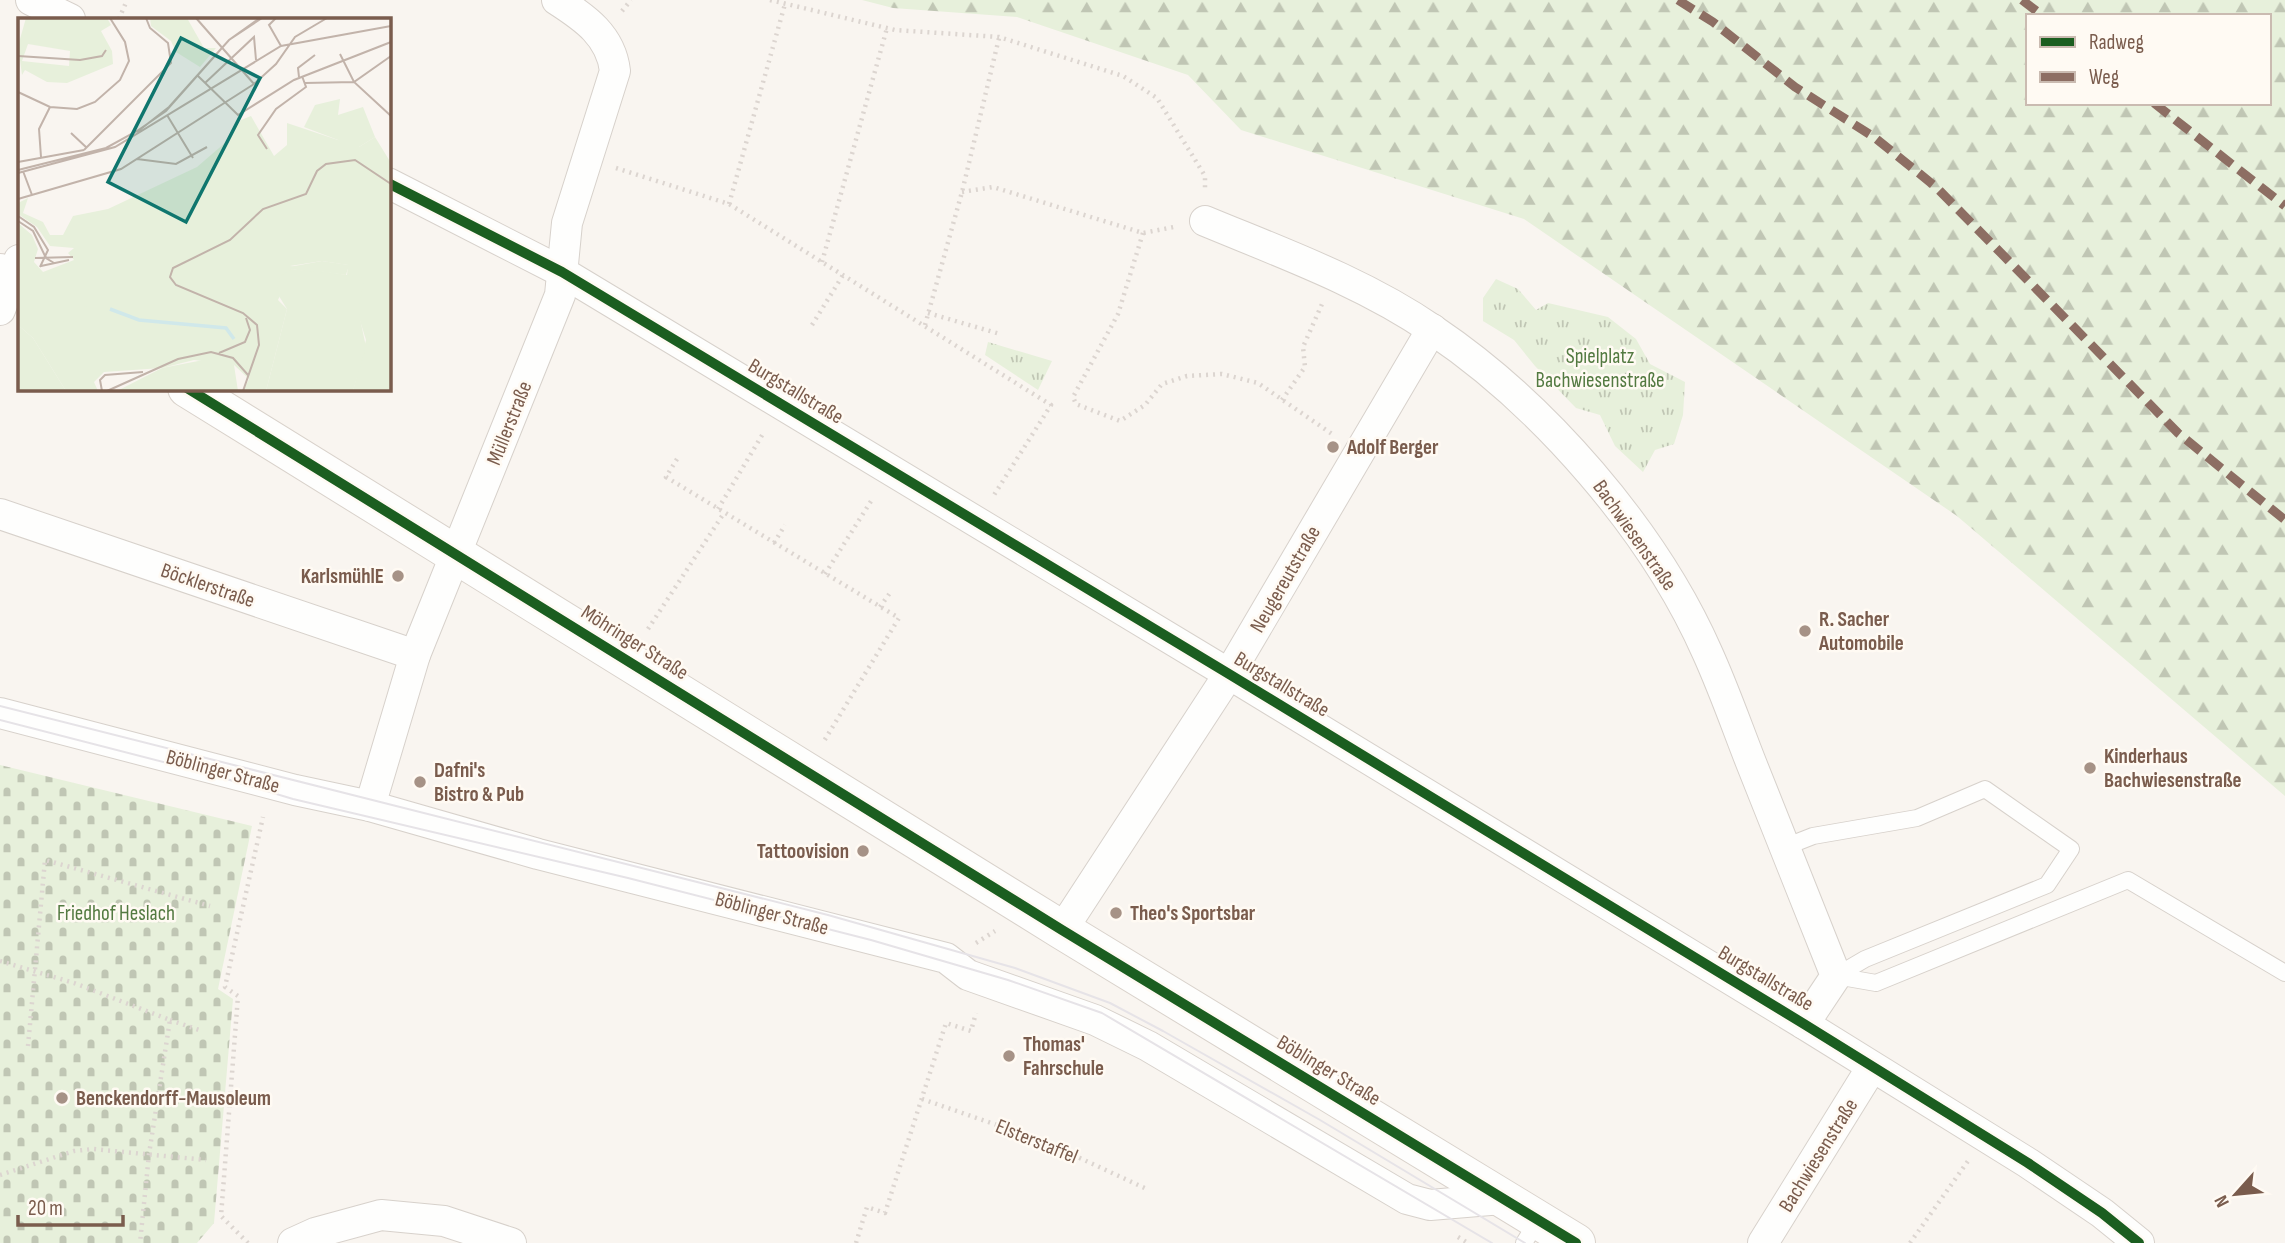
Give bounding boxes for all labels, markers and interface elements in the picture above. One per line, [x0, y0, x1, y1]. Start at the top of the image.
legend [2026, 14, 2271, 105]
inset map [18, 18, 390, 390]
text: Radweg [2089, 30, 2144, 55]
text: Weg [2089, 65, 2119, 90]
park label: Spielplatz Bachwiesenstraße [1536, 344, 1664, 393]
street label: Burgstallstraße [744, 353, 848, 430]
street label: Müllerstraße [481, 378, 538, 469]
place label: Adolf Berger [1346, 435, 1439, 460]
marker: Adolf Berger [1325, 439, 1341, 455]
street label: Bachwiesenstraße [1587, 475, 1682, 595]
street label: Neugereutstraße [1245, 522, 1326, 637]
street label: Böcklerstraße [158, 558, 258, 613]
place label: KarlsmühlE [301, 564, 384, 589]
marker: KarlsmühlE [390, 568, 406, 584]
street label: Möhringer Straße [577, 600, 693, 685]
place label: R. Sacher Automobile [1818, 607, 1904, 656]
marker: R. Sacher Automobile [1797, 623, 1813, 639]
street label: Burgstallstraße [1230, 646, 1334, 723]
street label: Böblinger Straße [163, 744, 282, 799]
place label: Kinderhaus Bachwiesenstraße [2104, 744, 2242, 793]
place label: Dafni's Bistro & Pub [434, 758, 524, 807]
marker: Kinderhaus Bachwiesenstraße [2082, 760, 2098, 776]
marker: Dafni's Bistro & Pub [412, 774, 428, 790]
place label: Tattoovision [757, 839, 849, 864]
marker: Tattoovision [855, 843, 871, 859]
street label: Böblinger Straße [712, 886, 831, 941]
park label: Friedhof Heslach [57, 901, 175, 926]
place label: Theo's Sportsbar [1130, 901, 1256, 926]
marker: Theo's Sportsbar [1108, 905, 1124, 921]
street label: Burgstallstraße [1714, 940, 1818, 1017]
street label: Böblinger Straße [1272, 1030, 1385, 1111]
place label: Thomas' Fahrschule [1023, 1032, 1104, 1081]
marker: Thomas' Fahrschule [1001, 1048, 1017, 1064]
place label: Benckendorff-Mausoleum [76, 1086, 271, 1111]
marker: Benckendorff-Mausoleum [54, 1090, 70, 1106]
street label: Bachwiesenstraße [1774, 1094, 1863, 1217]
street label: Elsterstaffel [992, 1114, 1082, 1169]
north arrow [2201, 1159, 2271, 1229]
scale bar [18, 1184, 122, 1228]
text: N [2210, 1191, 2235, 1211]
text: 20 m [28, 1196, 63, 1221]

